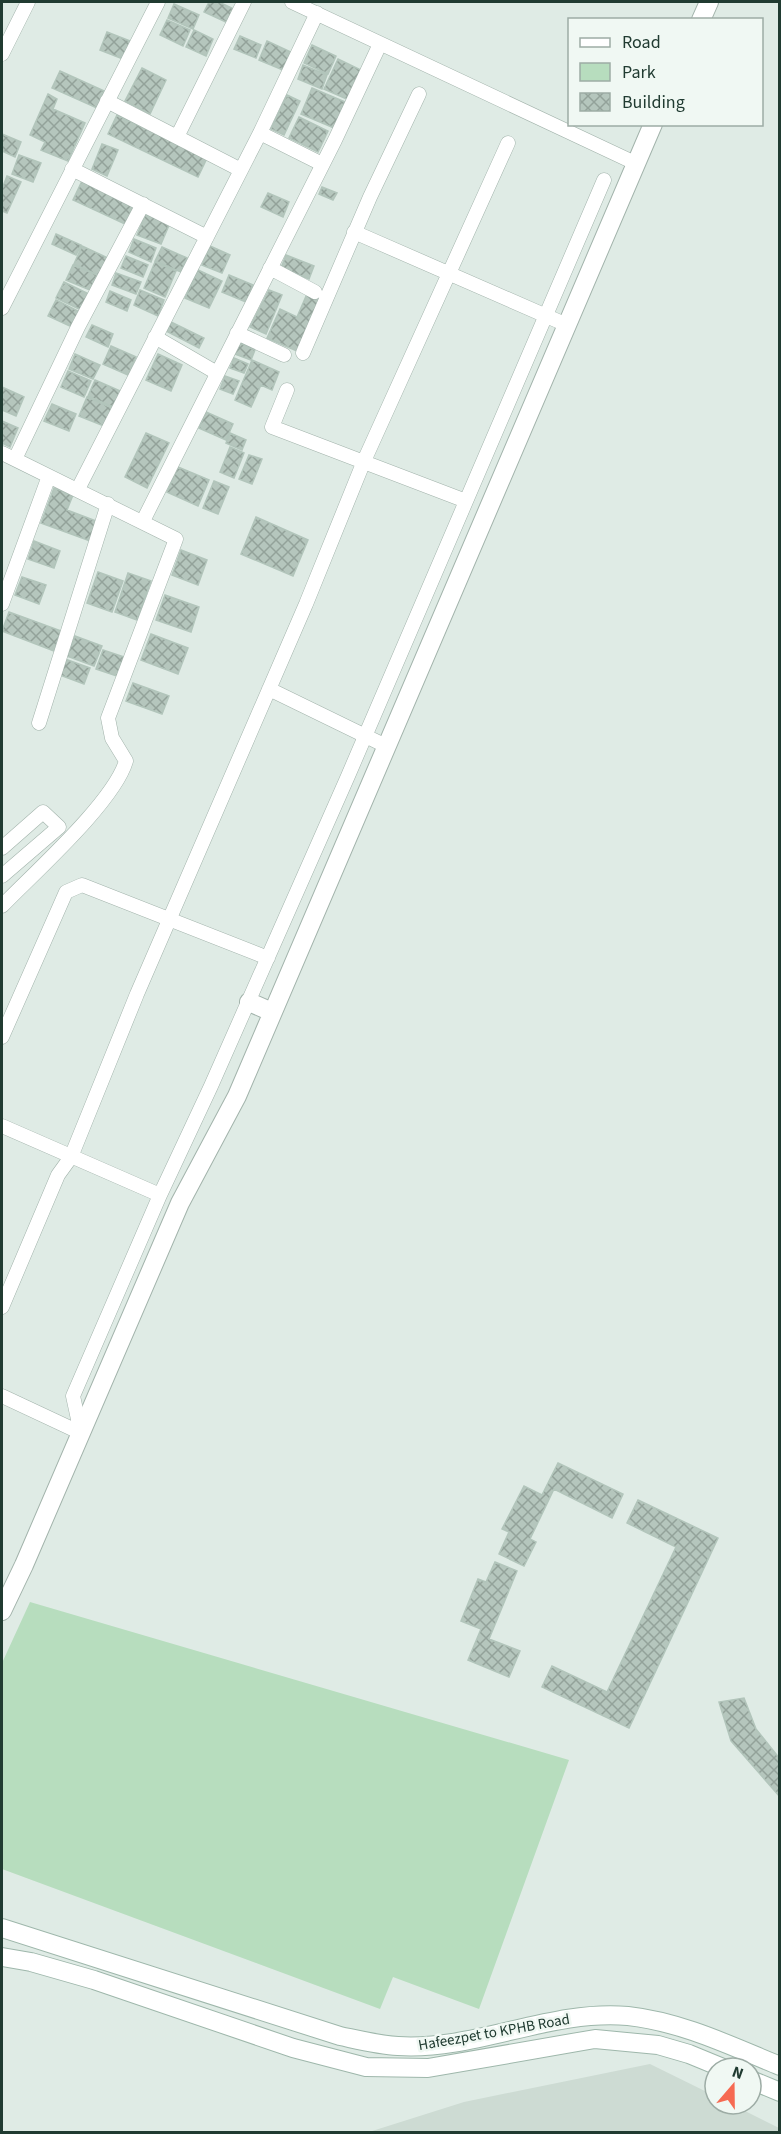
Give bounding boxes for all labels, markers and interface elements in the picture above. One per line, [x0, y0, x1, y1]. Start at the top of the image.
legend [568, 18, 763, 126]
text: Road [622, 30, 661, 55]
text: Park [622, 60, 656, 85]
text: Building [622, 90, 685, 115]
street label: Hafeezpet to KPHB Road [417, 2009, 571, 2056]
north arrow [703, 2056, 763, 2116]
text: N [729, 2061, 747, 2085]

